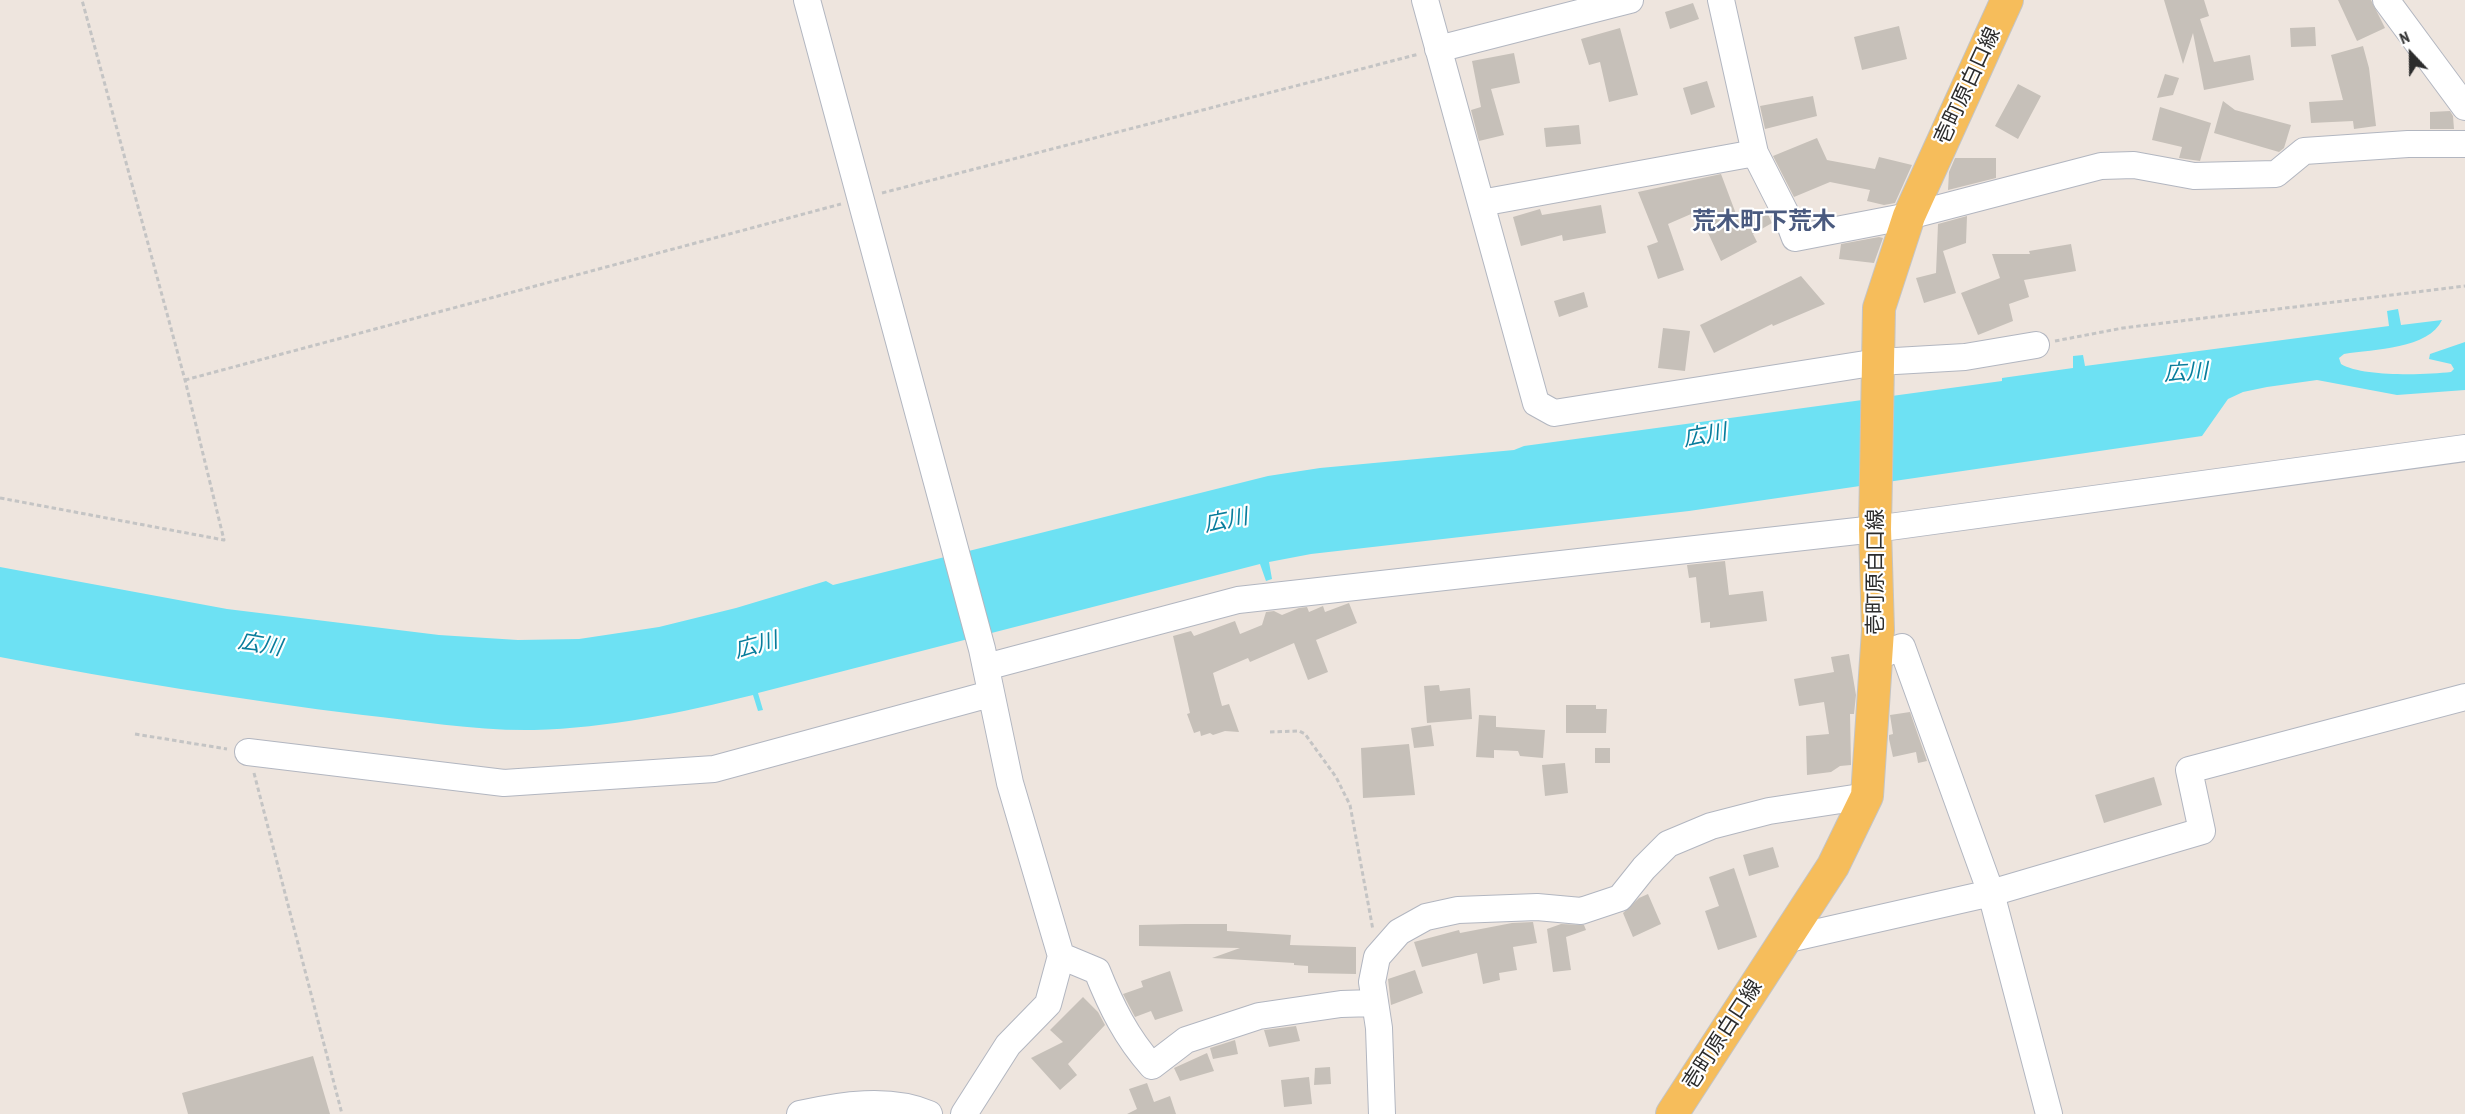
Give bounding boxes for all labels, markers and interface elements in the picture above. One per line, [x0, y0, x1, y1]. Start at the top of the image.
street label: 壱町原白口線 [1930, 24, 2006, 148]
north arrow [2381, 24, 2441, 84]
text: N [2396, 26, 2412, 48]
district label: 荒木町下荒木 [1692, 208, 1836, 236]
water label: 広川 [2163, 359, 2209, 387]
water label: 広川 [1681, 419, 1729, 453]
water label: 広川 [1202, 504, 1250, 538]
street label: 壱町原白口線 [1863, 509, 1889, 635]
water label: 広川 [236, 628, 284, 662]
water label: 広川 [731, 628, 781, 664]
street label: 壱町原白口線 [1678, 975, 1768, 1095]

